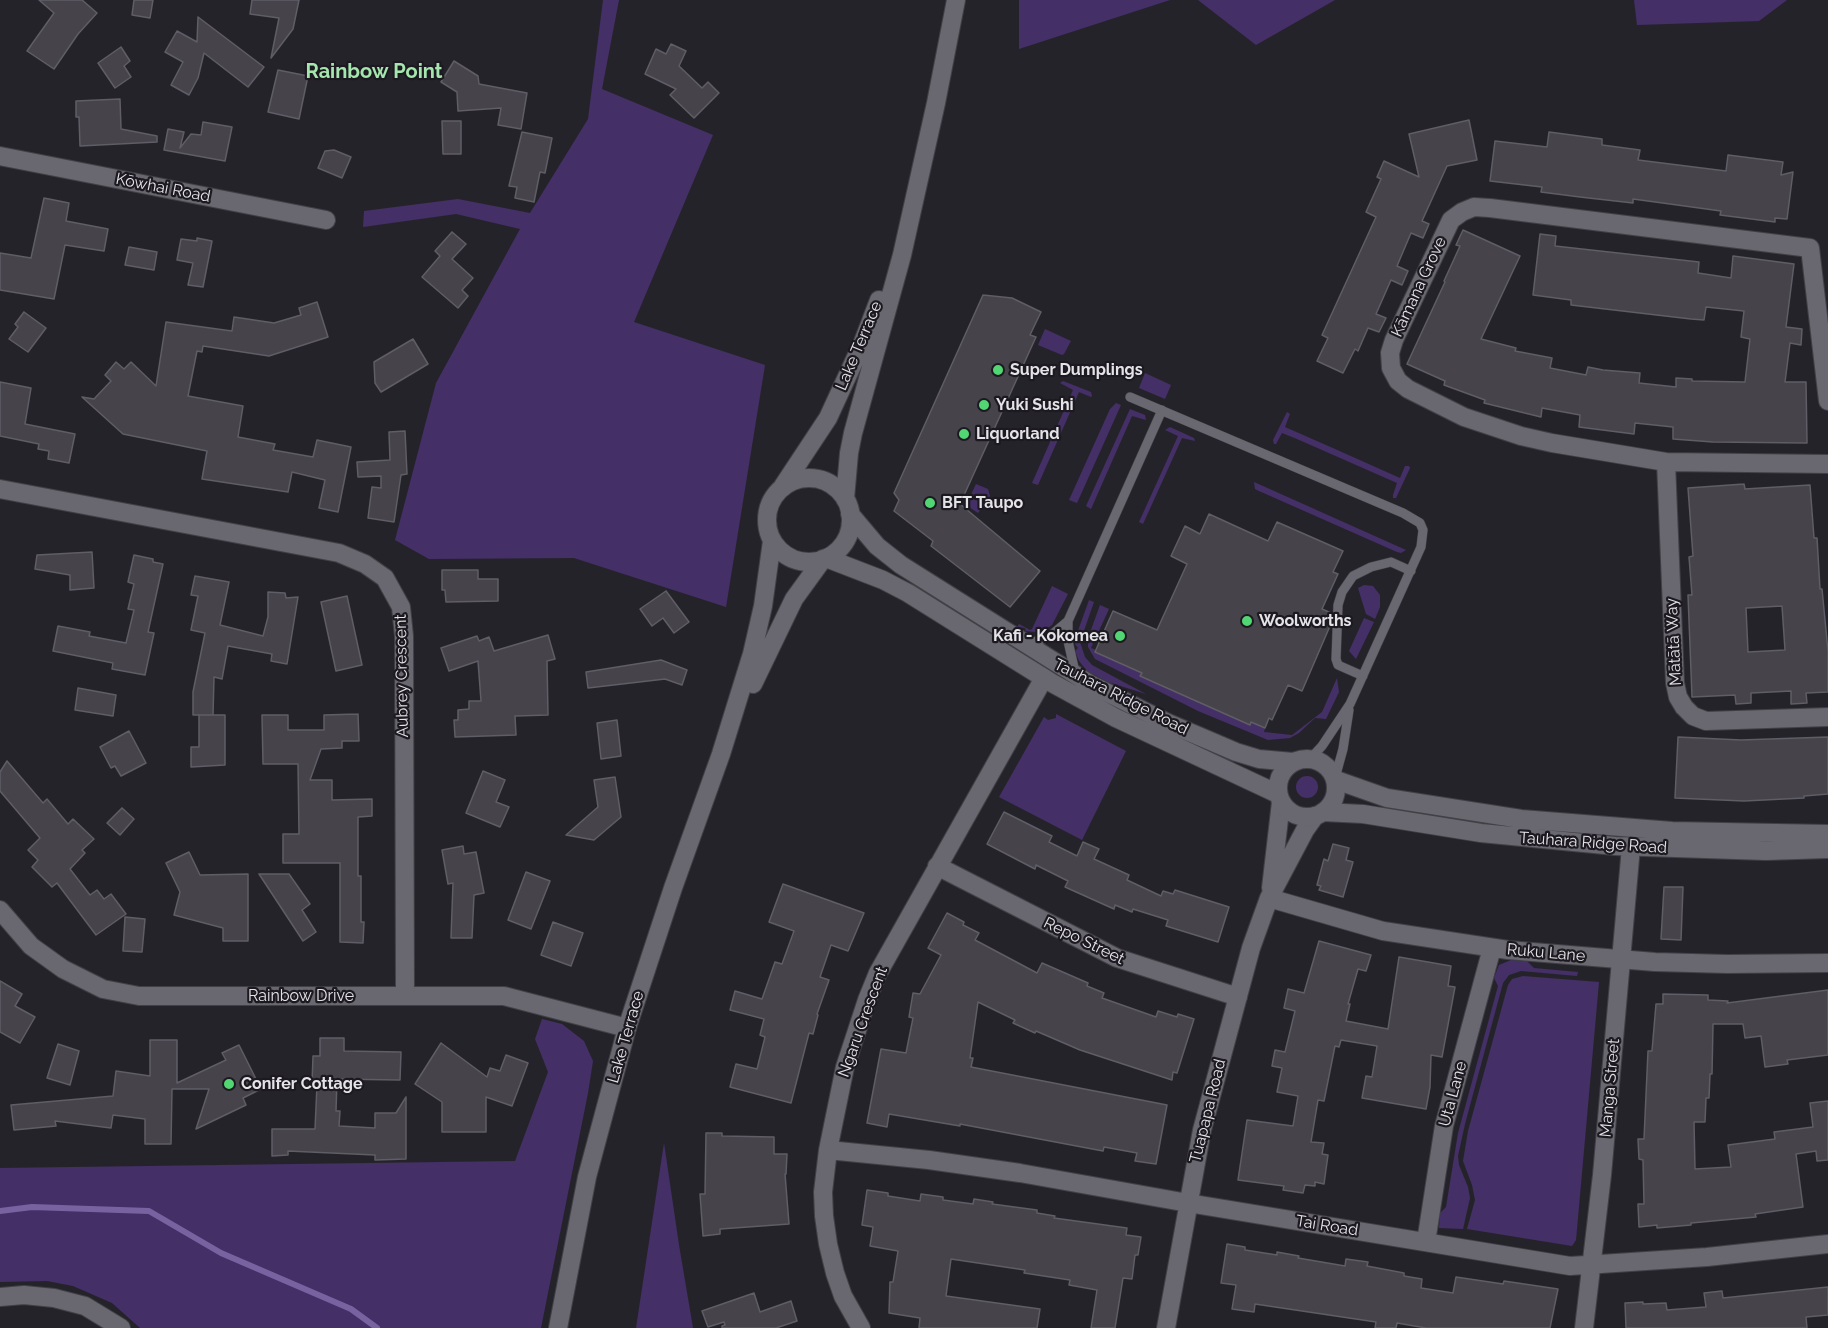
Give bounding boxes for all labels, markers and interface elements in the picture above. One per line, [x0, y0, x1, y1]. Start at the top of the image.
district label: Rainbow Point [306, 60, 442, 84]
street label: Kōwhai Road [114, 169, 212, 207]
street label: Kāmana Grove [1387, 234, 1451, 340]
street label: Lake Terrace [832, 299, 886, 393]
place label: Super Dumplings [1010, 360, 1143, 380]
marker: Super Dumplings [991, 363, 1005, 377]
place label: Yuki Sushi [996, 395, 1074, 415]
marker: Yuki Sushi [977, 398, 991, 412]
place label: Liquorland [976, 424, 1060, 444]
marker: Liquorland [957, 427, 971, 441]
place label: BFT Taupo [942, 493, 1023, 513]
marker: BFT Taupo [923, 496, 937, 510]
street label: Mātātā Way [1662, 598, 1686, 686]
place label: Woolworths [1259, 611, 1352, 631]
street label: Aubrey Crescent [391, 614, 413, 738]
marker: Woolworths [1240, 614, 1254, 628]
place label: Kafi - Kokomea [993, 626, 1108, 646]
marker: Kafi - Kokomea [1113, 629, 1127, 643]
street label: Tauhara Ridge Road [1051, 655, 1191, 739]
street label: Tauhara Ridge Road [1518, 828, 1668, 858]
street label: Repo Street [1041, 913, 1127, 969]
street label: Ruku Lane [1506, 940, 1586, 966]
street label: Ngaru Crescent [834, 964, 892, 1080]
street label: Rainbow Drive [248, 986, 354, 1006]
street label: Lake Terrace [604, 989, 648, 1085]
street label: Manga Street [1596, 1038, 1624, 1138]
street label: Tuapapa Road [1186, 1057, 1230, 1165]
street label: Uta Lane [1435, 1059, 1471, 1129]
place label: Conifer Cottage [241, 1074, 362, 1094]
marker: Conifer Cottage [222, 1077, 236, 1091]
street label: Tai Road [1295, 1212, 1359, 1240]

